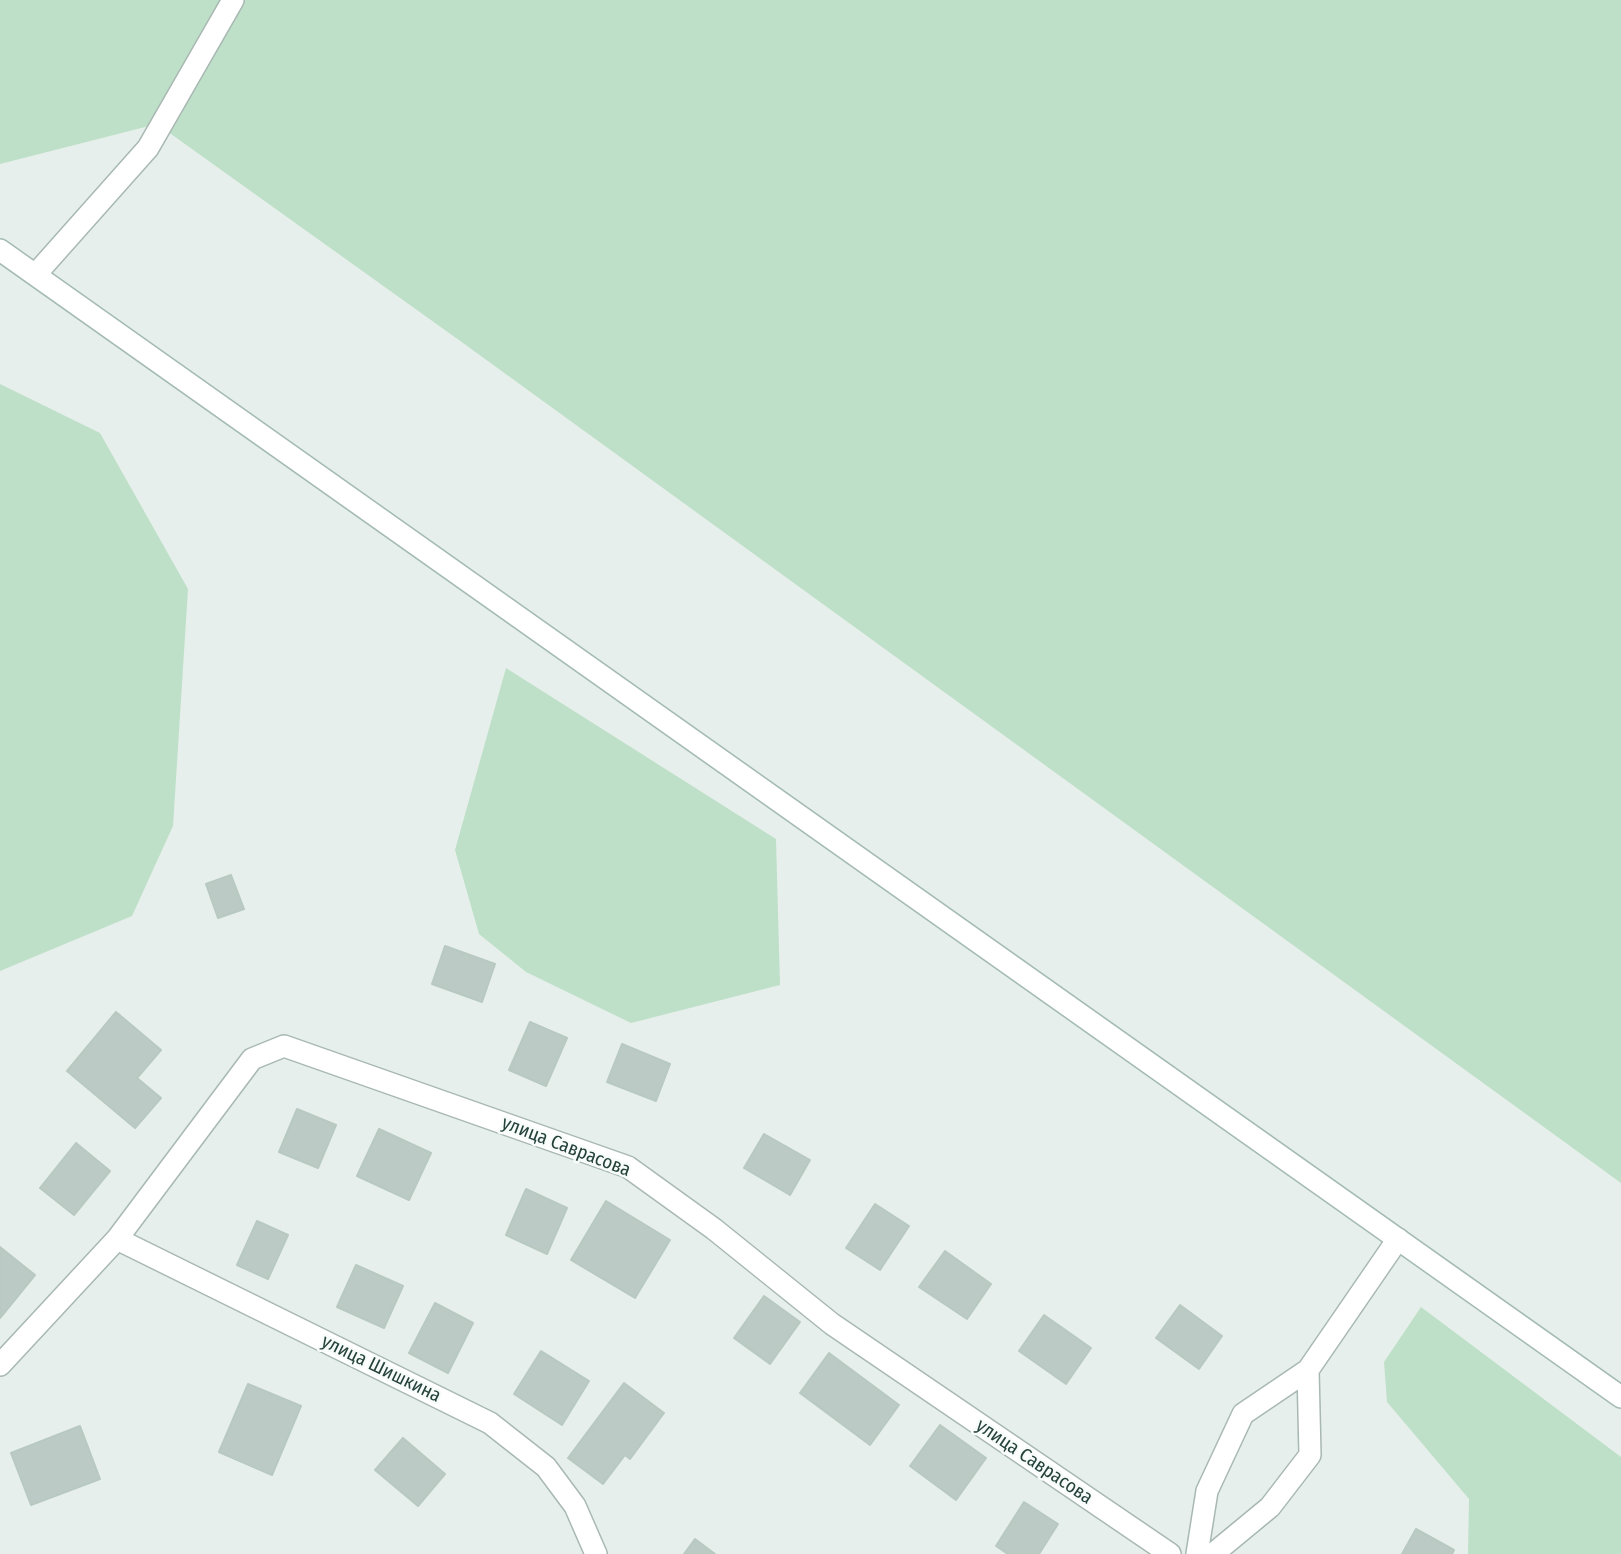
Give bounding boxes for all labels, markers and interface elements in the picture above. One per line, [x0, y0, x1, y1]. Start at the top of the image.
street label: улица Саврасова [498, 1112, 634, 1182]
street label: улица Шишкина [318, 1330, 444, 1408]
street label: улица Саврасова [971, 1415, 1097, 1509]

